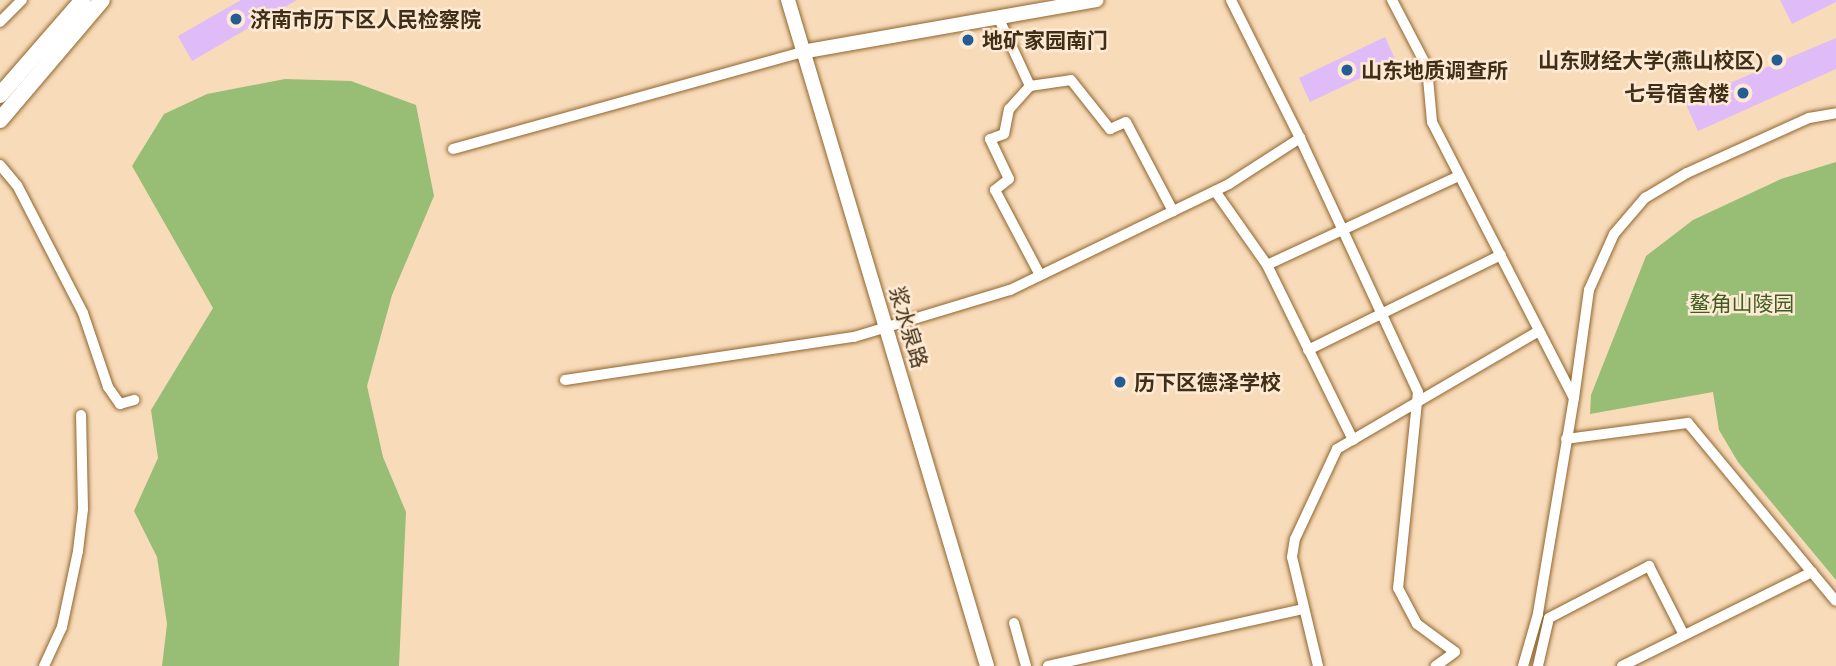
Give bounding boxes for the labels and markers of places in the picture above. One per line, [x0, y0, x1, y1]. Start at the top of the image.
place label: 济南市历下区人民检察院 [250, 6, 481, 32]
marker: 济南市历下区人民检察院 [228, 11, 244, 27]
place label: 地矿家园南门 [982, 27, 1108, 53]
marker: 地矿家园南门 [960, 32, 976, 48]
place label: 山东财经大学(燕山校区) [1538, 47, 1763, 73]
marker: 山东财经大学(燕山校区) [1769, 52, 1785, 68]
place label: 山东地质调查所 [1361, 57, 1508, 83]
marker: 山东地质调查所 [1339, 62, 1355, 78]
place label: 七号宿舍楼 [1624, 80, 1729, 106]
marker: 七号宿舍楼 [1735, 85, 1751, 101]
place label: 历下区德泽学校 [1134, 369, 1281, 395]
marker: 历下区德泽学校 [1112, 374, 1128, 390]

